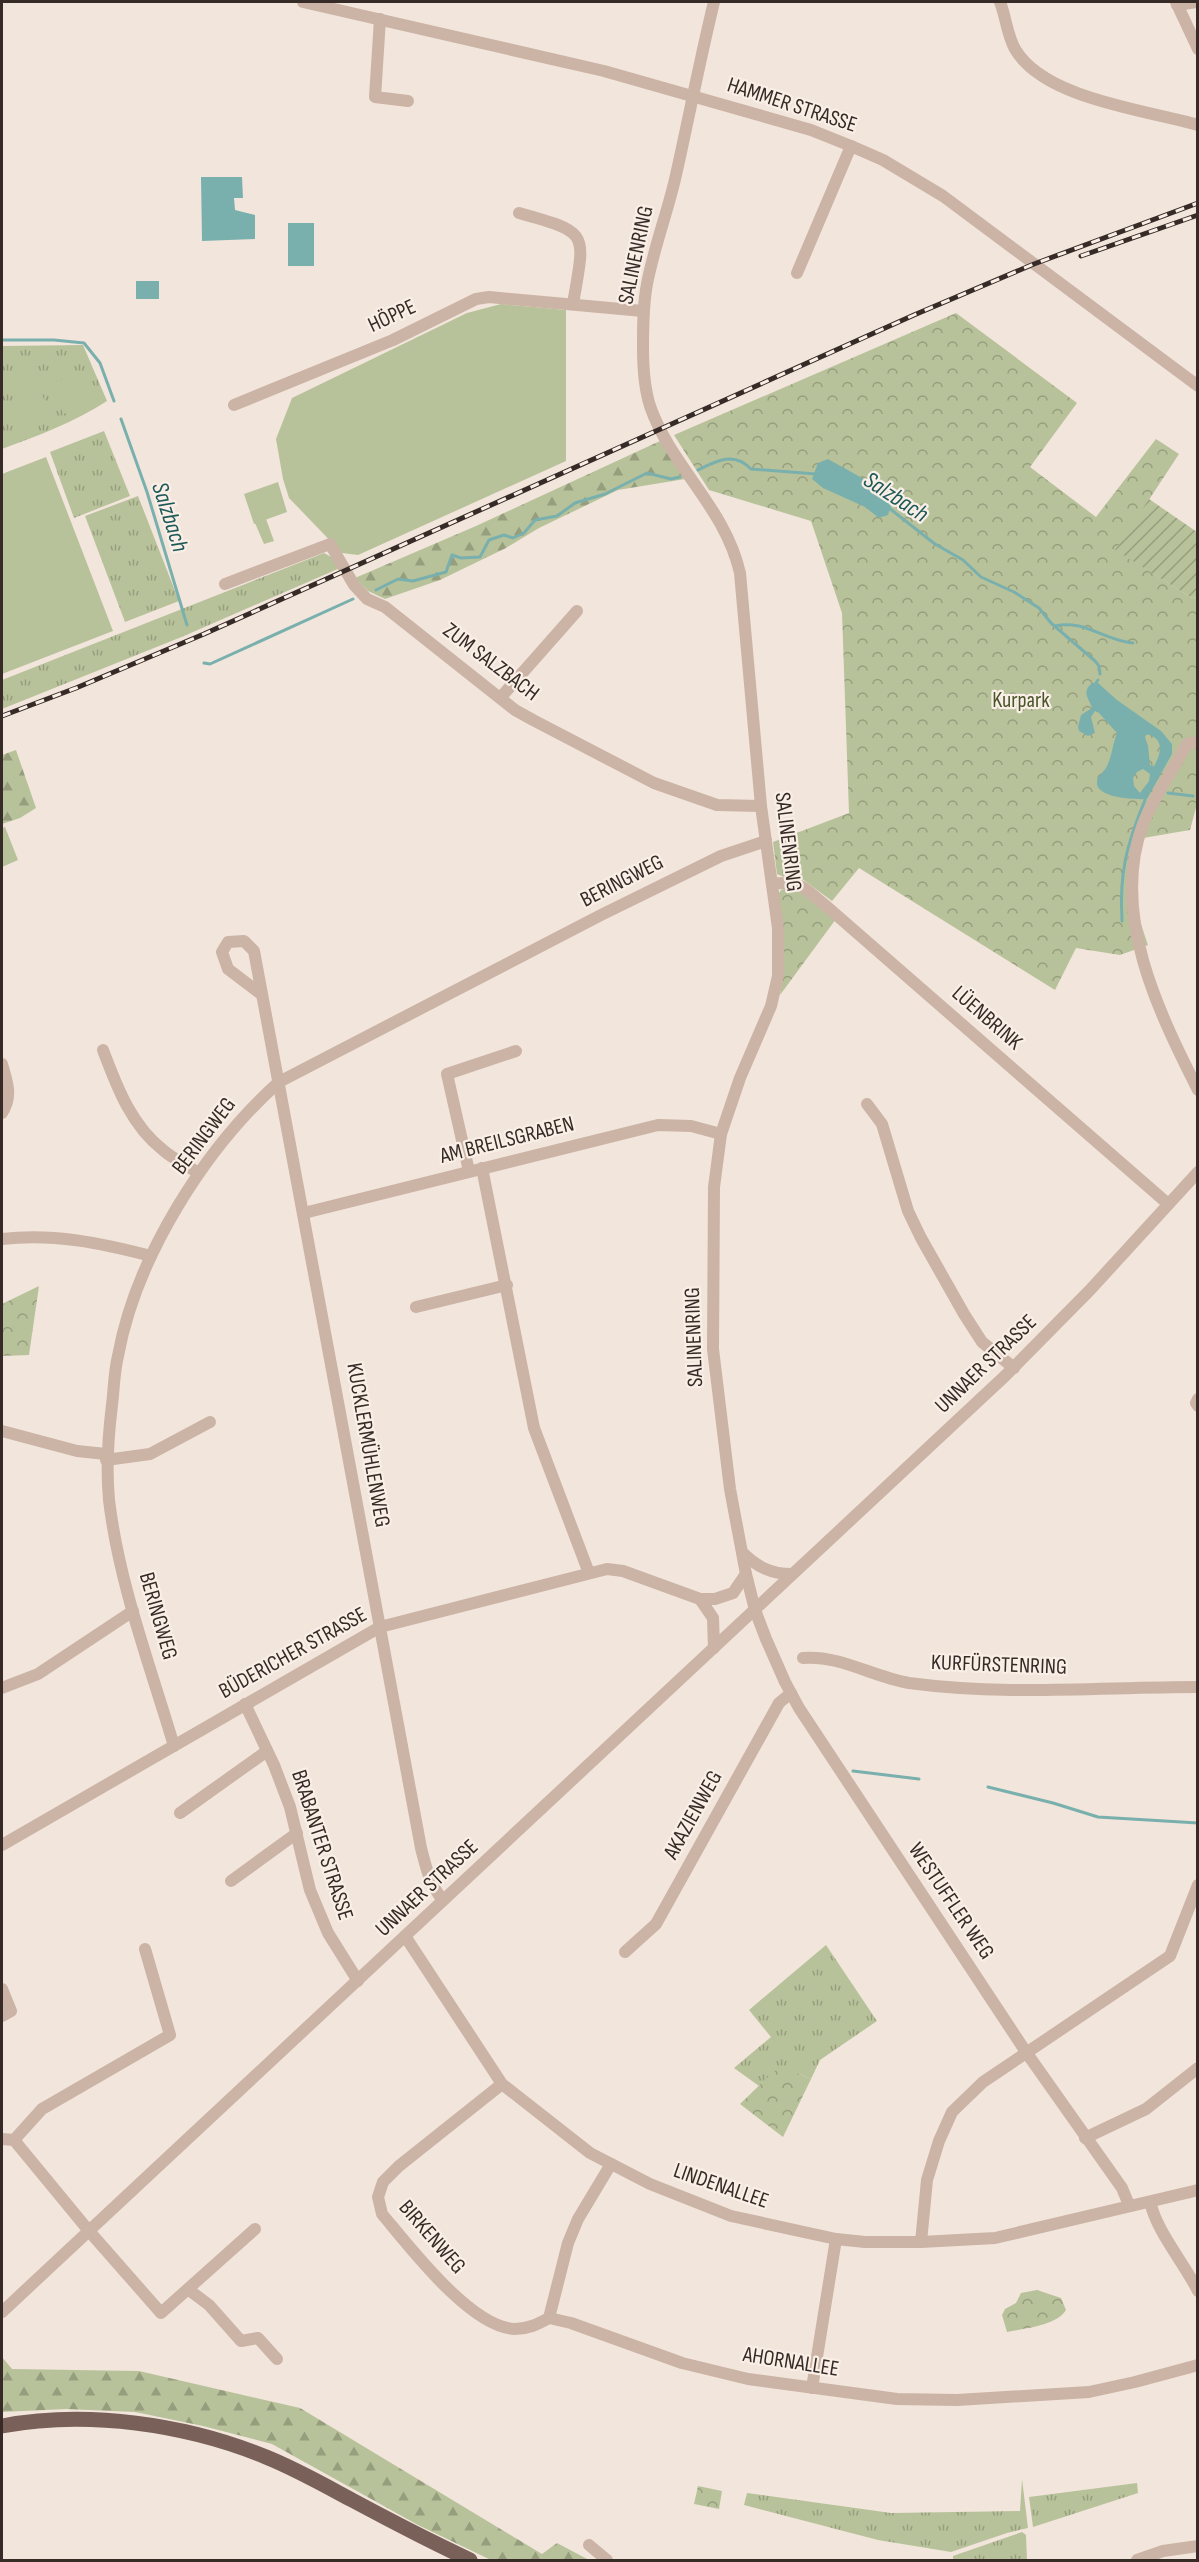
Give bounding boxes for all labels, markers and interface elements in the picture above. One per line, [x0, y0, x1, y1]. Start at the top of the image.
street label: HAMMER STRASSE [724, 71, 860, 139]
street label: SALINENRING [612, 203, 660, 307]
street label: HÖPPE [364, 293, 420, 339]
water label: Salzbach [858, 465, 934, 529]
water label: Salzbach [145, 479, 195, 555]
street label: ZUM SALZBACH [437, 617, 545, 707]
park label: Kurpark [992, 687, 1050, 714]
street label: SALINENRING [769, 791, 807, 893]
street label: BERINGWEG [576, 849, 668, 913]
street label: LÜENBRINK [946, 980, 1028, 1056]
street label: BERINGWEG [166, 1092, 242, 1180]
street label: AM BREILSGRABEN [436, 1110, 577, 1170]
street label: SALINENRING [679, 1287, 709, 1387]
street label: UNNAER STRASSE [930, 1309, 1042, 1419]
street label: KUCKLERMÜHLENWEG [340, 1361, 396, 1529]
street label: BERINGWEG [133, 1569, 183, 1663]
street label: BÜDERICHER STRASSE [214, 1601, 372, 1705]
street label: KURFÜRSTENRING [931, 1649, 1067, 1681]
street label: BRABANTER STRASSE [285, 1766, 359, 1924]
street label: AKAZIENWEG [657, 1766, 728, 1865]
street label: UNNAER STRASSE [370, 1834, 484, 1942]
street label: WESTUFFLER WEG [902, 1838, 1000, 1964]
street label: LINDENALLEE [670, 2157, 772, 2215]
street label: BIRKENWEG [393, 2195, 471, 2279]
street label: AHORNALLEE [740, 2341, 841, 2383]

